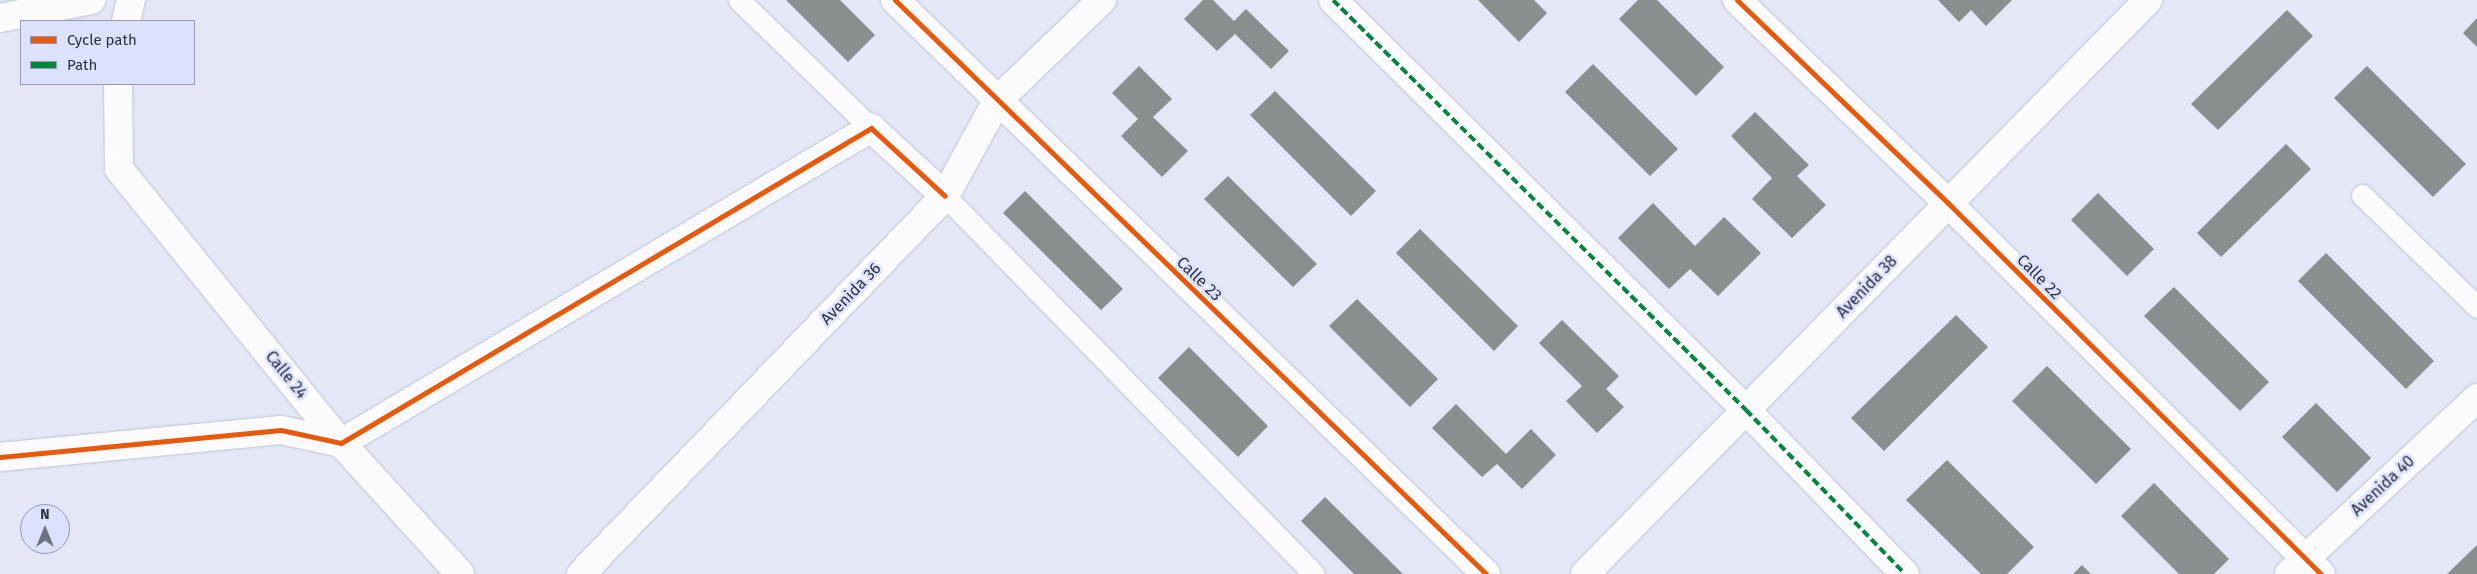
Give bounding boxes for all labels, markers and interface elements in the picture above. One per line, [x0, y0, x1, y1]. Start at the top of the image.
legend [20, 20, 195, 85]
text: Cycle path [67, 31, 137, 49]
text: Path [67, 56, 97, 74]
street label: Calle 22 [2013, 251, 2065, 303]
street label: Avenida 38 [1833, 252, 1901, 322]
street label: Calle 23 [1172, 253, 1226, 305]
street label: Avenida 36 [817, 259, 885, 329]
street label: Calle 24 [261, 347, 311, 403]
street label: Avenida 40 [2347, 452, 2419, 520]
north arrow [20, 504, 70, 554]
text: N [40, 506, 50, 523]

